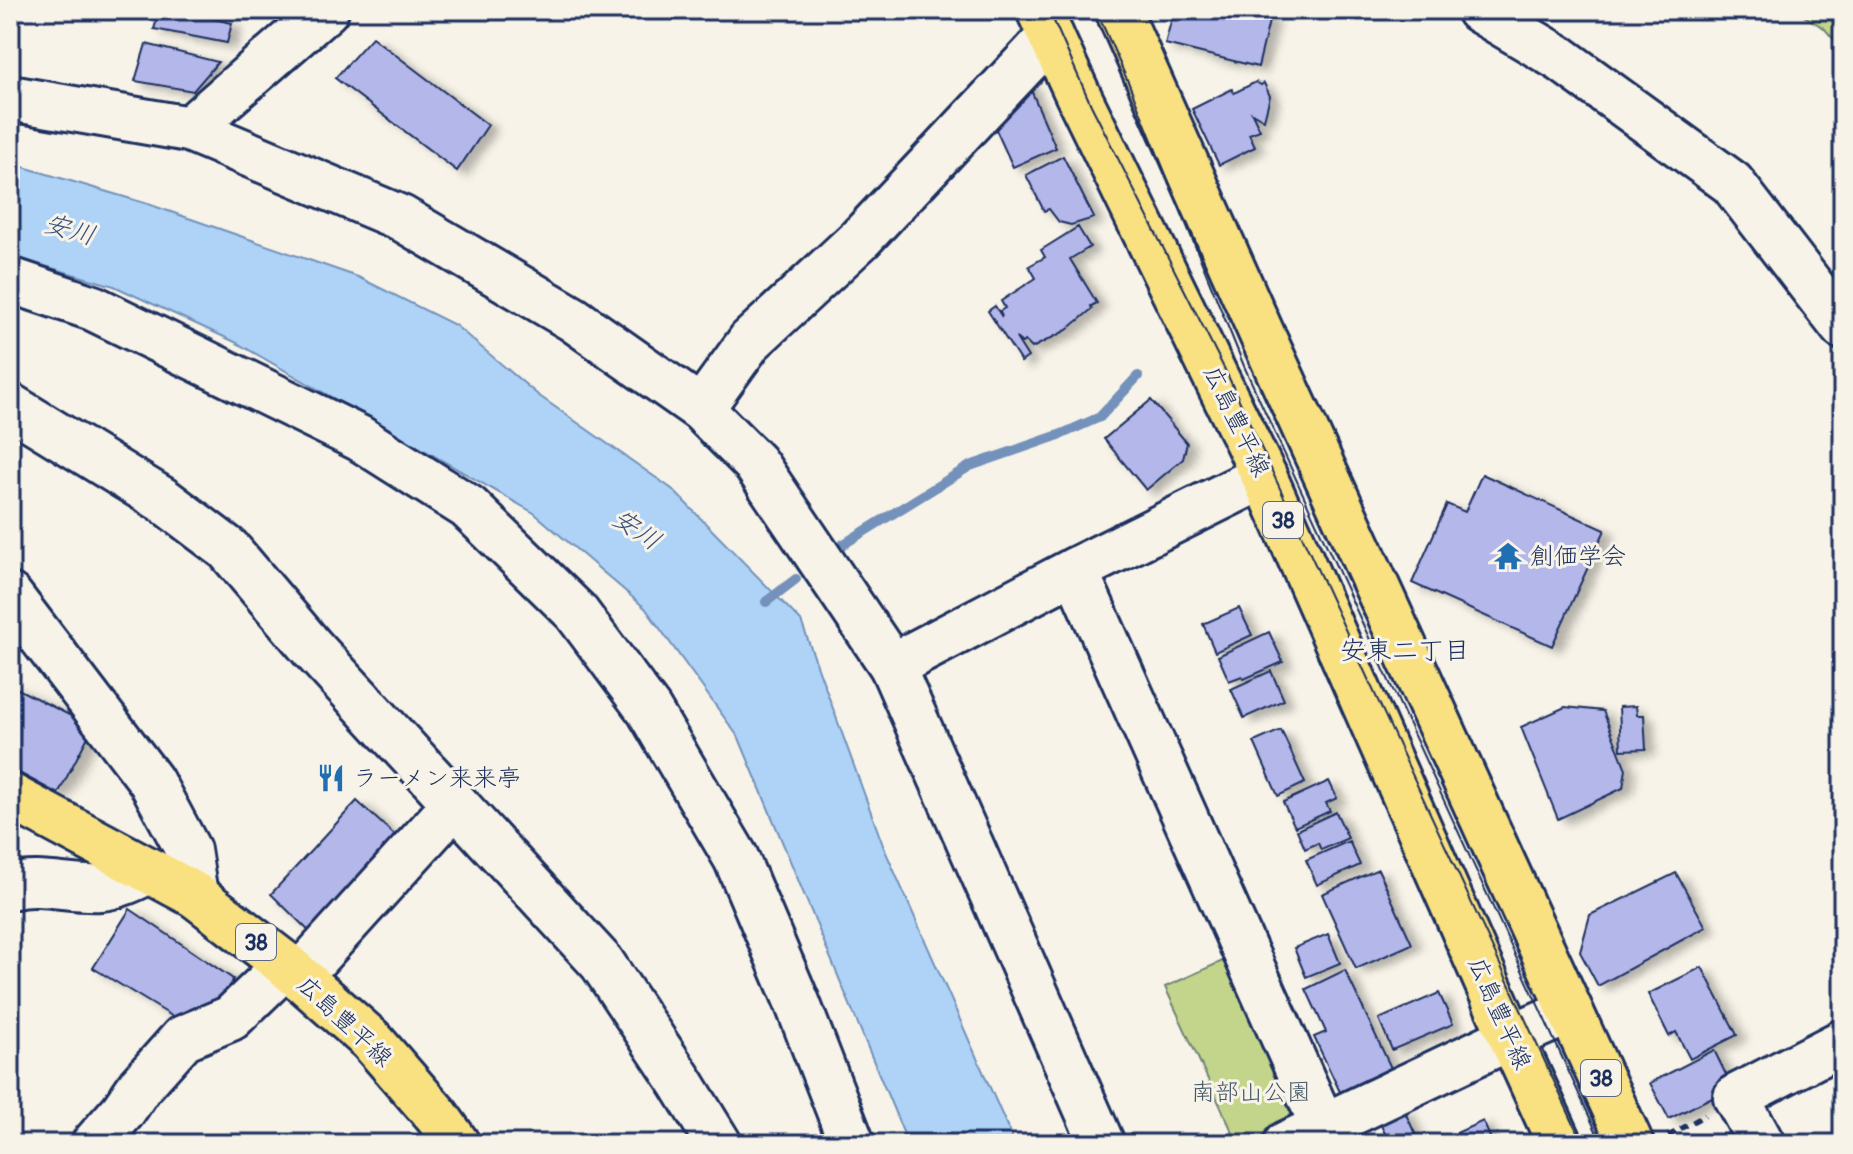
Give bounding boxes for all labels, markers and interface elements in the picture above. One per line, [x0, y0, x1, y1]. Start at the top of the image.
water label: 安川 [40, 207, 99, 253]
street label: 広島豊平線 [1197, 361, 1276, 482]
water label: 安川 [606, 502, 667, 558]
road number: 38 [1263, 502, 1303, 538]
temple icon: 創価学会 [1493, 541, 1523, 571]
place label: 創価学会 [1530, 542, 1626, 571]
district label: 安東二丁目 [1340, 635, 1470, 667]
restaurant icon: ラーメン来来亭 [316, 763, 346, 793]
place label: ラーメン来来亭 [353, 764, 521, 793]
road number: 38 [236, 924, 276, 960]
street label: 広島豊平線 [1462, 952, 1537, 1074]
street label: 広島豊平線 [291, 970, 398, 1073]
road number: 38 [1581, 1060, 1621, 1096]
park label: 南部山公園 [1191, 1078, 1311, 1107]

